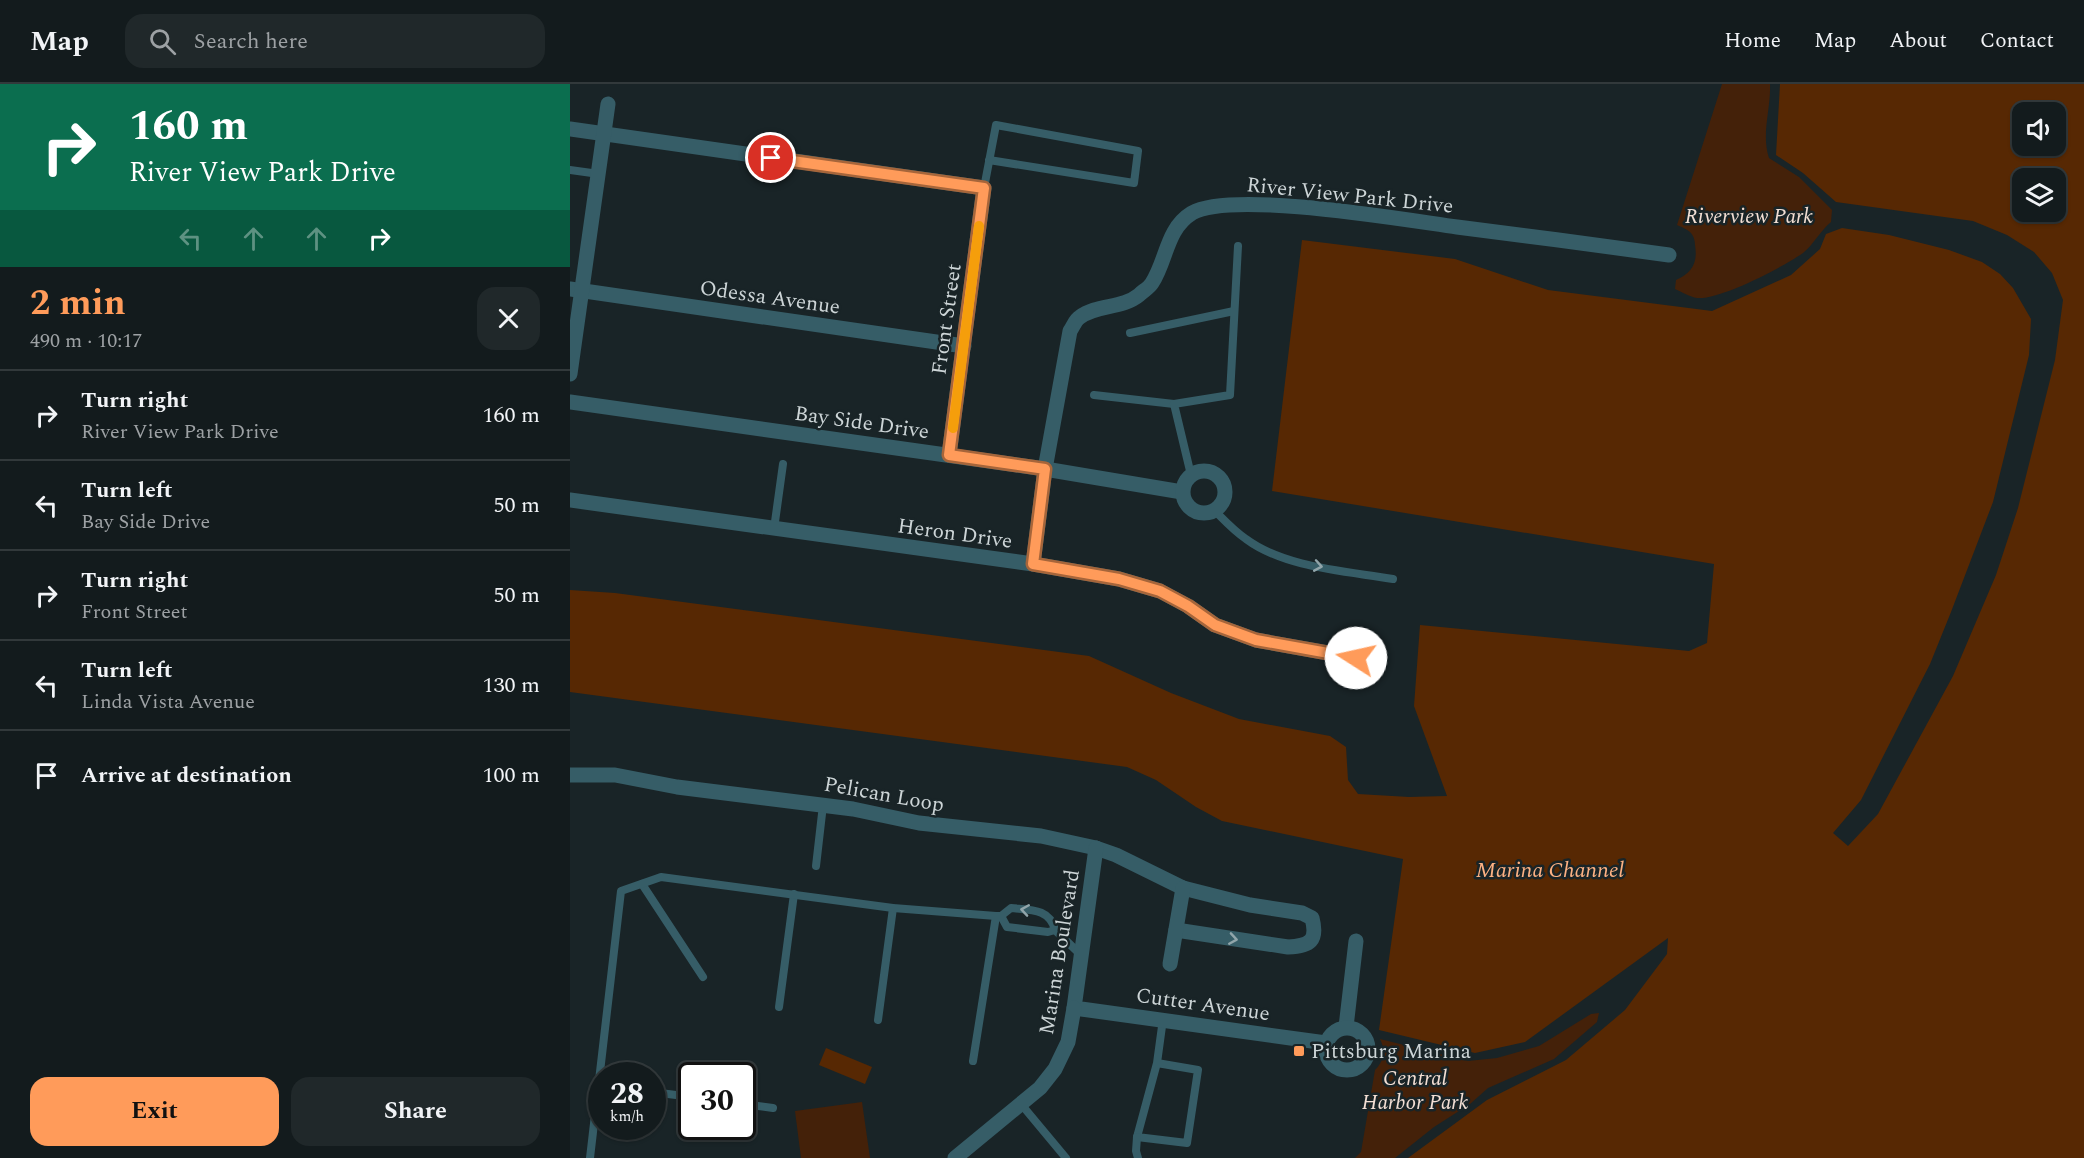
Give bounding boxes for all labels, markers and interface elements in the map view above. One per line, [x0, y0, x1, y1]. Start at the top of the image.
search box [125, 14, 545, 68]
text: Map [30, 20, 89, 63]
icon: search [146, 25, 179, 58]
text: Search here [194, 25, 308, 58]
text: Home [1724, 25, 1781, 57]
text: Map [1814, 25, 1856, 57]
text: About [1889, 25, 1947, 57]
text: Contact [1980, 25, 2054, 57]
text: 160 m [129, 95, 248, 158]
map controls [2012, 102, 2066, 222]
button: sound [2012, 102, 2066, 156]
icon: right [30, 108, 108, 186]
pin [745, 132, 796, 183]
icon: arrive [754, 141, 787, 174]
text: River View Park Drive [129, 152, 396, 194]
button: layers [2012, 168, 2066, 222]
street label: River View Park Drive [1245, 169, 1455, 223]
park label: Riverview Park [1685, 201, 1813, 233]
icon: left [174, 222, 207, 255]
icon: ahead [237, 222, 270, 255]
icon: ahead [300, 222, 333, 255]
icon: right [363, 222, 396, 255]
street label: Front Street [923, 261, 971, 377]
street label: Odessa Avenue [698, 272, 842, 324]
text: 2 min [30, 276, 126, 331]
button: close [477, 287, 540, 350]
text: 490 m · 10:17 [30, 326, 142, 356]
text: Turn right [81, 384, 188, 417]
street label: Bay Side Drive [792, 398, 931, 448]
icon: right [30, 399, 63, 432]
text: 160 m [483, 399, 540, 432]
text: River View Park Drive [81, 417, 279, 447]
text: Turn left [81, 474, 173, 507]
icon: left [30, 489, 63, 522]
text: 50 m [494, 489, 540, 522]
text: Bay Side Drive [81, 507, 210, 537]
street label: Heron Drive [895, 510, 1014, 558]
one-way arrow [1312, 559, 1322, 572]
text: Turn right [81, 564, 188, 597]
icon: right [30, 579, 63, 612]
text: 50 m [494, 579, 540, 612]
text: Front Street [81, 597, 188, 627]
position arrow [1324, 626, 1388, 690]
text: Turn left [81, 654, 173, 687]
icon: left [30, 669, 63, 702]
text: 130 m [483, 669, 540, 702]
text: Linda Vista Avenue [81, 687, 255, 717]
icon: arrive [30, 759, 63, 792]
text: Arrive at destination [81, 759, 292, 792]
text: 100 m [483, 759, 540, 792]
street label: Pelican Loop [821, 769, 947, 821]
water label: Marina Channel [1476, 854, 1624, 887]
street label: Marina Boulevard [1031, 867, 1089, 1037]
one-way arrow [1020, 905, 1030, 917]
one-way arrow [1229, 932, 1238, 944]
street label: Cutter Avenue [1134, 980, 1272, 1030]
place label: Pittsburg Marina [1311, 1036, 1472, 1068]
marker: Pittsburg Marina [1292, 1044, 1306, 1058]
speed limit sign: 30 [678, 1062, 756, 1140]
park label: Central Harbor Park [1362, 1063, 1469, 1119]
text: 28 [610, 1071, 644, 1117]
button: Exit [30, 1077, 279, 1146]
button: Share [291, 1077, 540, 1146]
text: km/h [610, 1105, 644, 1128]

